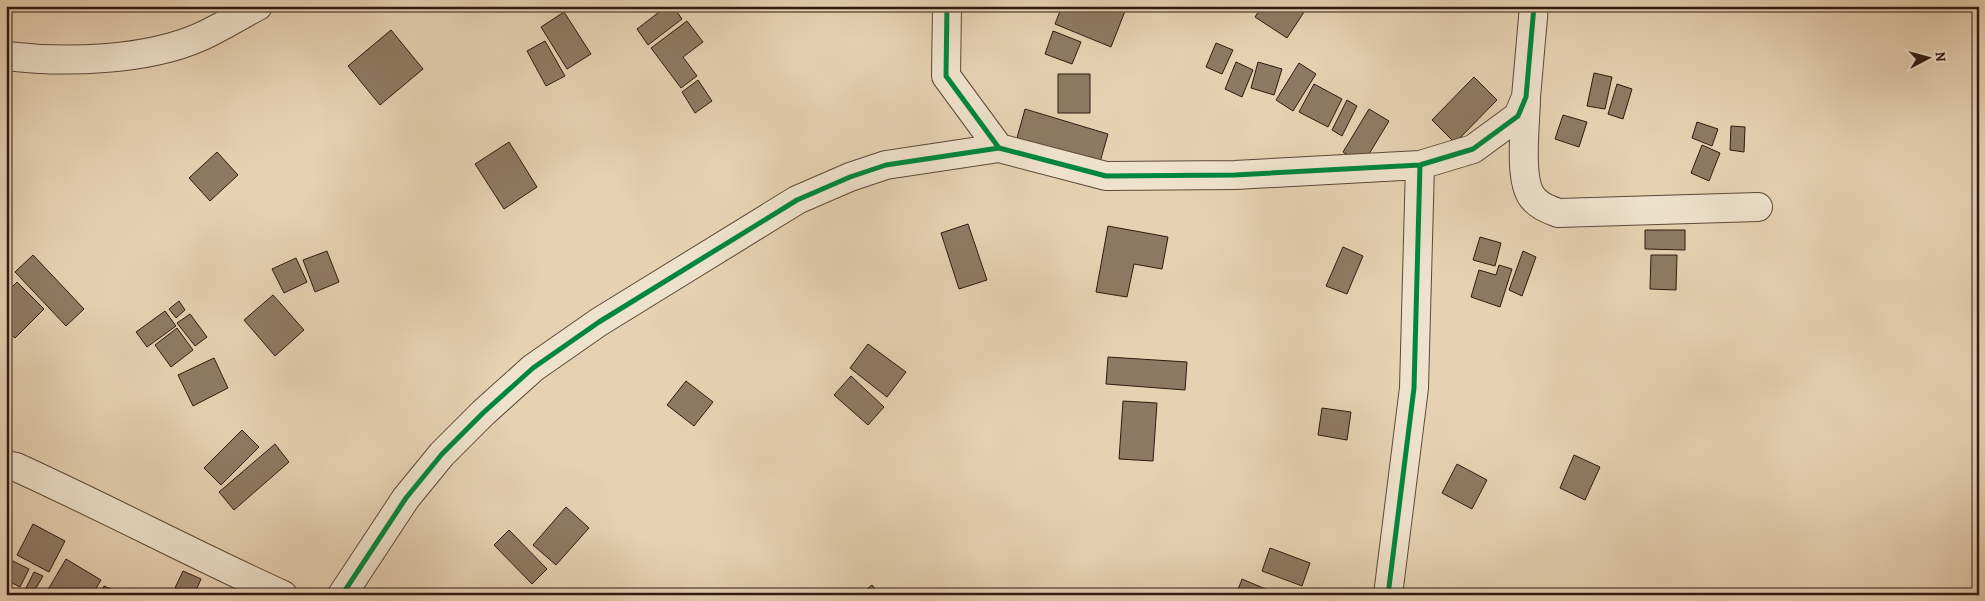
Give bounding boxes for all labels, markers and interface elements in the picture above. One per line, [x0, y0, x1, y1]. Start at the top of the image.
north arrow [1902, 32, 1952, 82]
text: N [1930, 51, 1950, 63]

